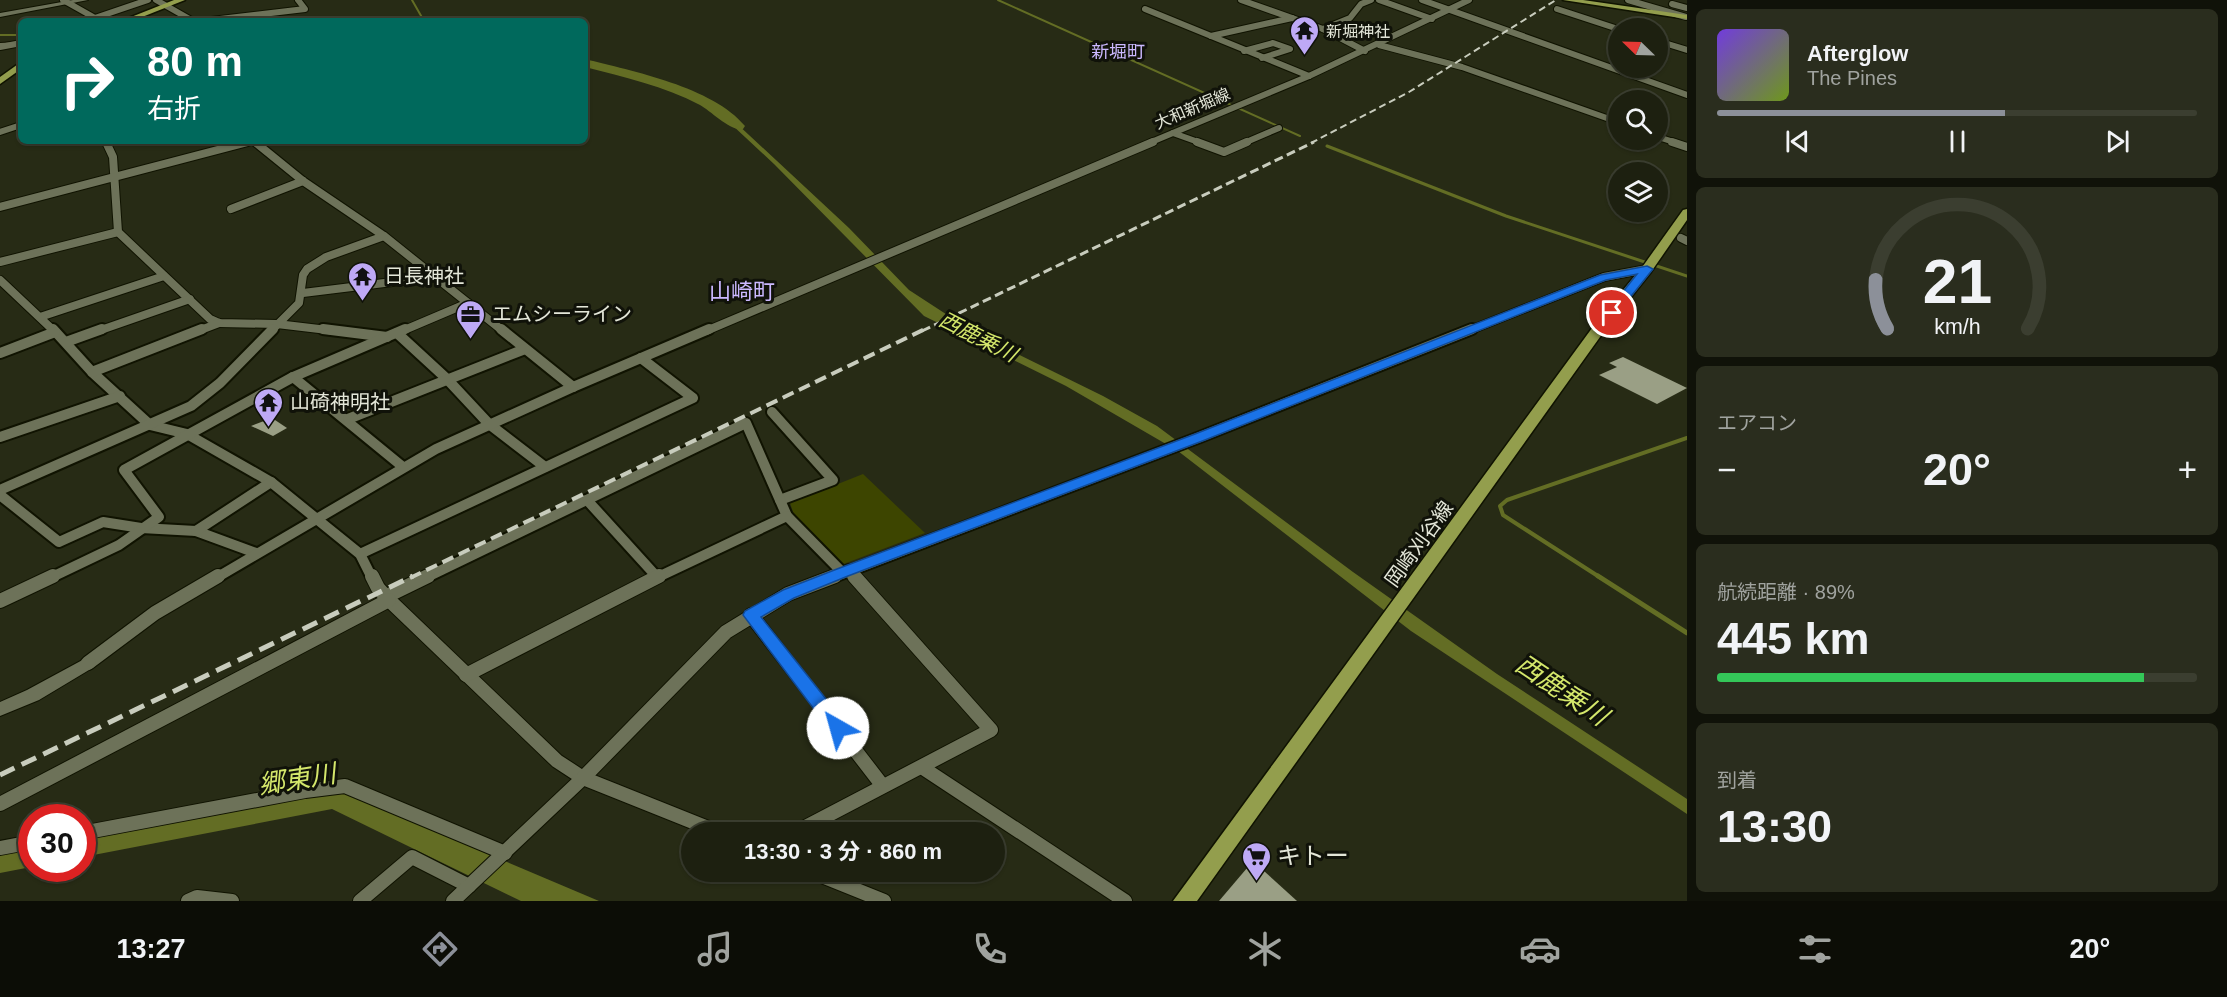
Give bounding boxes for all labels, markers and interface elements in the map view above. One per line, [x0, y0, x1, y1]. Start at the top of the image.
temple icon: 新堀神社 [1289, 15, 1321, 57]
north arrow [1608, 18, 1668, 78]
map controls [1608, 18, 1668, 222]
place label: 新堀神社 [1326, 23, 1390, 40]
text: 80 m [147, 38, 243, 85]
text: Afterglow [1807, 41, 1908, 66]
icon: right [48, 42, 126, 120]
district label: 新堀町 [1091, 42, 1145, 62]
text: The Pines [1807, 67, 1897, 89]
street label: 大和新堀線 [1152, 85, 1232, 132]
button: search [1608, 90, 1668, 150]
text: 右折 [147, 94, 201, 124]
icon: previous [1781, 125, 1814, 158]
icon: pause [1941, 125, 1974, 158]
icon: next [2101, 125, 2134, 158]
button: layers [1608, 162, 1668, 222]
text: 21 [1922, 247, 1992, 316]
temple icon: 日長神社 [347, 260, 379, 302]
place label: 日長神社 [384, 265, 464, 287]
district label: 山崎町 [709, 279, 775, 304]
pin [1586, 287, 1637, 338]
icon: arrive [1595, 296, 1628, 329]
office icon: エムシーライン [455, 298, 487, 340]
place label: エムシーライン [492, 303, 632, 325]
water label: 西鹿乗川 [936, 307, 1023, 367]
text: km/h [1934, 316, 1980, 340]
temple icon: 山碕神明社 [253, 386, 285, 428]
place label: 山碕神明社 [290, 391, 390, 413]
text: エアコン [1717, 412, 1797, 434]
text: 20° [1923, 444, 1991, 495]
text: − [1717, 451, 1736, 488]
text: + [2178, 451, 2197, 488]
street label: 岡崎刈谷線 [1381, 497, 1457, 591]
text: 航続距離 · 89% [1717, 581, 1855, 603]
text: 445 km [1717, 613, 1870, 664]
water label: 西鹿乗川 [1510, 648, 1616, 733]
position arrow [806, 696, 870, 760]
water label: 郷東川 [256, 758, 341, 800]
text: 到着 [1717, 769, 1757, 791]
text: 13:30 [1717, 801, 1832, 852]
speed limit sign: 30 [18, 804, 96, 882]
text: 13:30 · 3 分 · 860 m [744, 839, 942, 864]
supermarket icon: キトー [1240, 840, 1272, 882]
place label: キトー [1277, 842, 1349, 869]
icon: directions [419, 928, 461, 970]
icon: music [694, 928, 736, 970]
icon: phone [969, 928, 1011, 970]
icon: climate [1244, 928, 1286, 970]
icon: car [1519, 928, 1561, 970]
icon: filters [1794, 928, 1836, 970]
text: 13:27 [117, 934, 186, 964]
text: 20° [2070, 934, 2110, 964]

